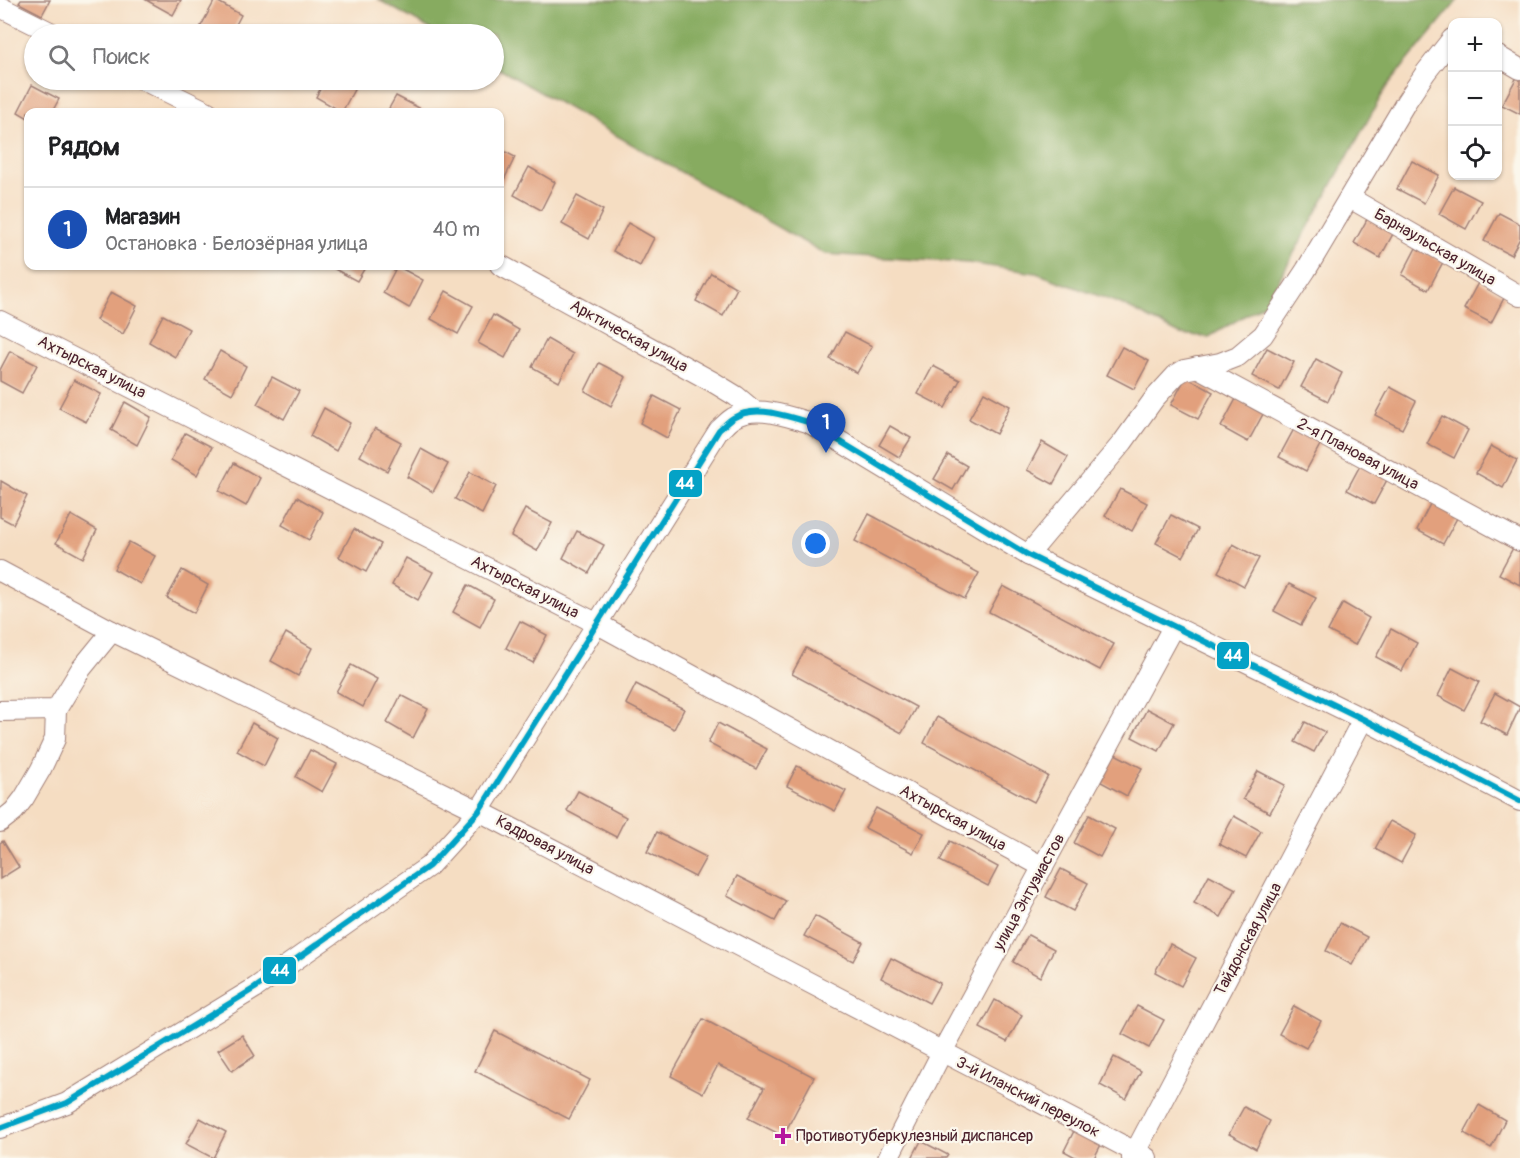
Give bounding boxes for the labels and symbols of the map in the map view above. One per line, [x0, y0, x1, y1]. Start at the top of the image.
street label: Барнаульская улица [1371, 204, 1499, 290]
street label: Арктическая улица [566, 295, 692, 377]
street label: Ахтырская улица [34, 331, 150, 403]
pin: 1 [806, 404, 846, 453]
street label: 2-я Плановая улица [1294, 413, 1422, 495]
line badge: 44 [668, 469, 703, 498]
text: 44 [676, 474, 695, 494]
your location [801, 529, 830, 558]
street label: Ахтырская улица [467, 551, 583, 623]
line badge: 44 [1216, 641, 1250, 670]
text: 44 [1224, 646, 1243, 666]
street label: Ахтырская улица [896, 780, 1010, 856]
street label: Кадровая улица [492, 811, 598, 879]
street label: улица Энтузиастов [988, 830, 1069, 955]
street label: Тайдонская улица [1210, 879, 1286, 999]
line badge: 44 [262, 956, 297, 985]
text: 44 [271, 961, 290, 981]
street label: 3-й Иланский переулок [953, 1052, 1103, 1142]
place label: Противотуберкулезный диспансер [796, 1126, 1033, 1146]
marker: Противотуберкулезный диспансер [774, 1127, 792, 1145]

